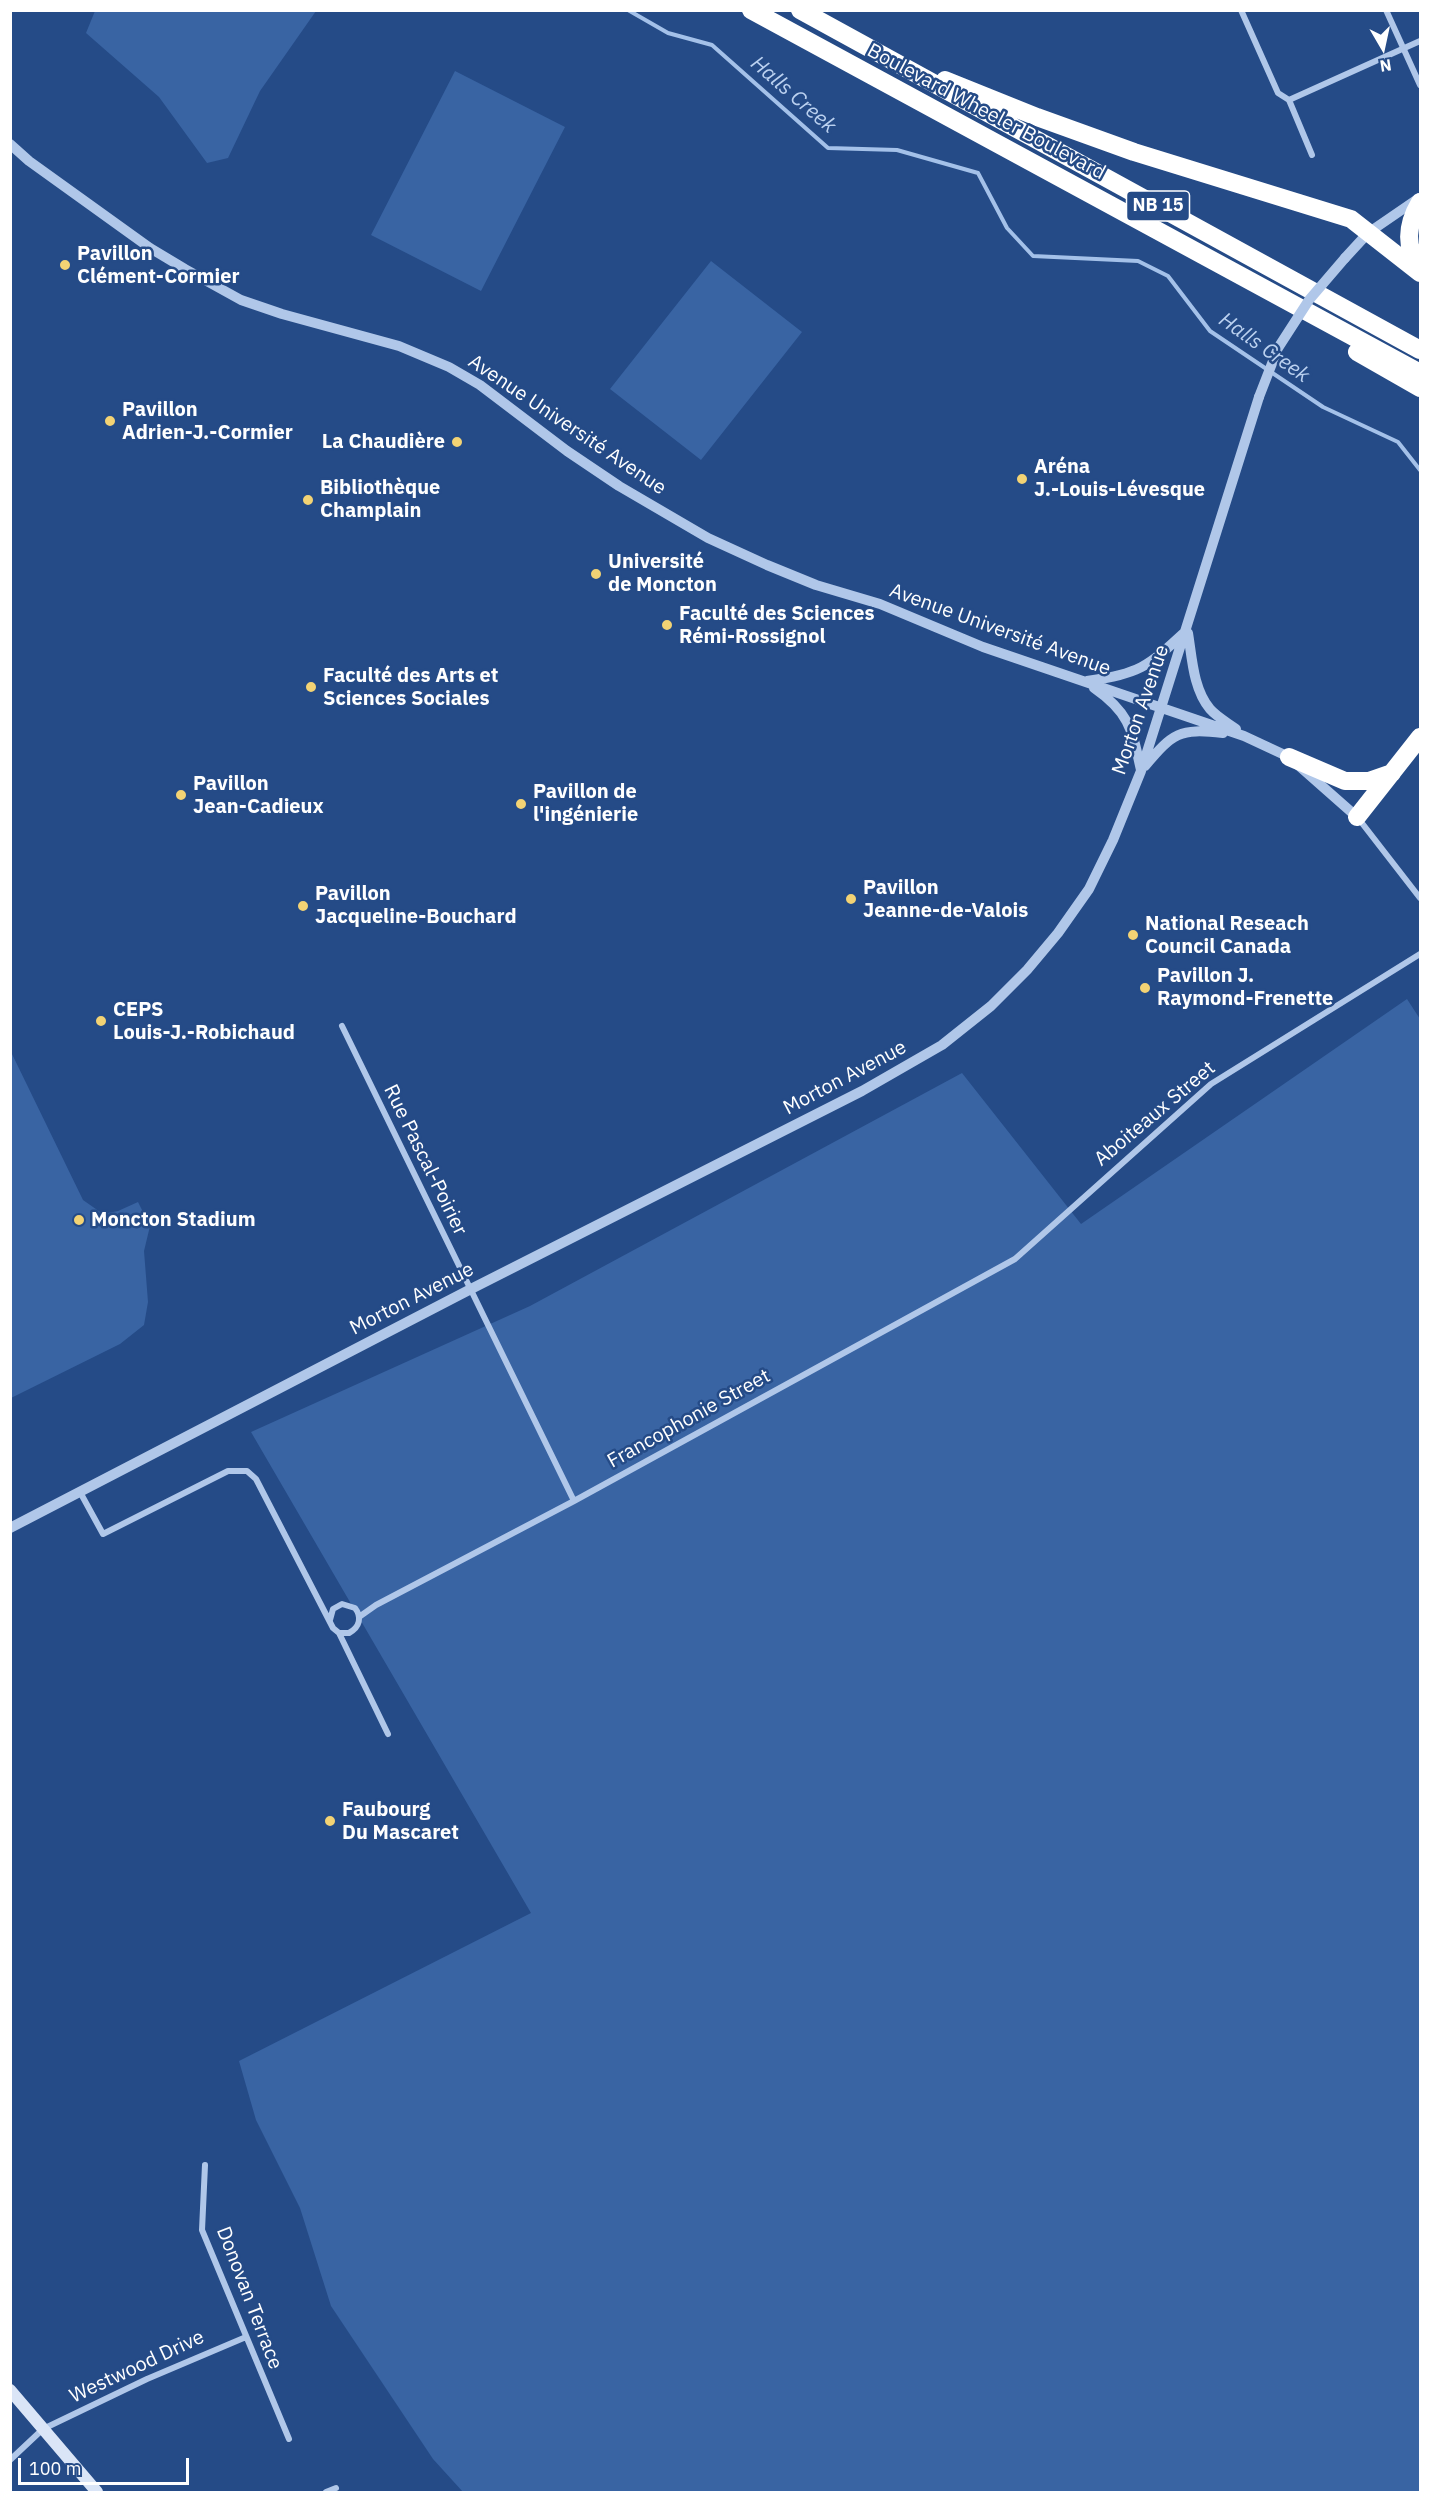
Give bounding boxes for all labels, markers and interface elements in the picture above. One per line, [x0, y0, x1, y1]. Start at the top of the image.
north arrow [1353, 18, 1413, 78]
street label: Boulevard Wheeler Boulevard [863, 39, 1109, 185]
water label: Halls Creek [745, 51, 841, 139]
text: N [1379, 55, 1393, 77]
road number: NB 15 [1126, 191, 1190, 221]
place label: Pavillon Clément-Cormier [77, 242, 239, 289]
marker: Pavillon Clément-Cormier [58, 258, 72, 272]
water label: Halls Creek [1214, 308, 1314, 388]
street label: Avenue Université Avenue [463, 350, 671, 500]
place label: Pavillon Adrien-J.-Cormier [122, 398, 293, 445]
marker: Pavillon Adrien-J.-Cormier [103, 414, 117, 428]
place label: La Chaudière [322, 430, 445, 454]
marker: La Chaudière [450, 435, 464, 449]
place label: Aréna J.-Louis-Lévesque [1034, 455, 1205, 502]
marker: Aréna J.-Louis-Lévesque [1015, 472, 1029, 486]
place label: Bibliothèque Champlain [320, 476, 440, 523]
marker: Bibliothèque Champlain [301, 493, 315, 507]
place label: Université de Moncton [608, 550, 717, 597]
marker: Université de Moncton [589, 567, 603, 581]
street label: Avenue Université Avenue [886, 579, 1114, 681]
place label: Faculté des Sciences Rémi-Rossignol [679, 602, 874, 649]
marker: Faculté des Sciences Rémi-Rossignol [660, 618, 674, 632]
street label: Morton Avenue [1108, 642, 1174, 778]
place label: Faculté des Arts et Sciences Sociales [323, 664, 498, 711]
marker: Faculté des Arts et Sciences Sociales [304, 680, 318, 694]
place label: Pavillon Jean-Cadieux [193, 772, 324, 819]
place label: Pavillon de l'ingénierie [533, 780, 638, 827]
marker: Pavillon Jean-Cadieux [174, 788, 188, 802]
marker: Pavillon de l'ingénierie [514, 797, 528, 811]
place label: Pavillon Jeanne-de-Valois [863, 876, 1028, 923]
place label: Pavillon Jacqueline-Bouchard [315, 882, 517, 929]
marker: Pavillon Jeanne-de-Valois [844, 892, 858, 906]
marker: Pavillon Jacqueline-Bouchard [296, 899, 310, 913]
place label: National Reseach Council Canada [1145, 912, 1309, 959]
marker: National Reseach Council Canada [1126, 928, 1140, 942]
place label: Pavillon J. Raymond-Frenette [1157, 964, 1333, 1011]
marker: Pavillon J. Raymond-Frenette [1138, 981, 1152, 995]
place label: CEPS Louis-J.-Robichaud [113, 998, 295, 1045]
marker: CEPS Louis-J.-Robichaud [94, 1014, 108, 1028]
street label: Morton Avenue [779, 1036, 911, 1120]
street label: Aboiteaux Street [1090, 1057, 1220, 1171]
street label: Rue Pascal-Poirier [378, 1081, 472, 1239]
place label: Moncton Stadium [91, 1208, 256, 1232]
marker: Moncton Stadium [72, 1213, 86, 1227]
street label: Morton Avenue [346, 1257, 478, 1341]
street label: Francophonie Street [603, 1364, 775, 1474]
place label: Faubourg Du Mascaret [342, 1798, 459, 1845]
marker: Faubourg Du Mascaret [323, 1814, 337, 1828]
street label: Donovan Terrace [211, 2223, 287, 2373]
street label: Westwood Drive [66, 2325, 208, 2409]
scale bar [21, 2446, 192, 2484]
text: 100 m [29, 2457, 81, 2480]

